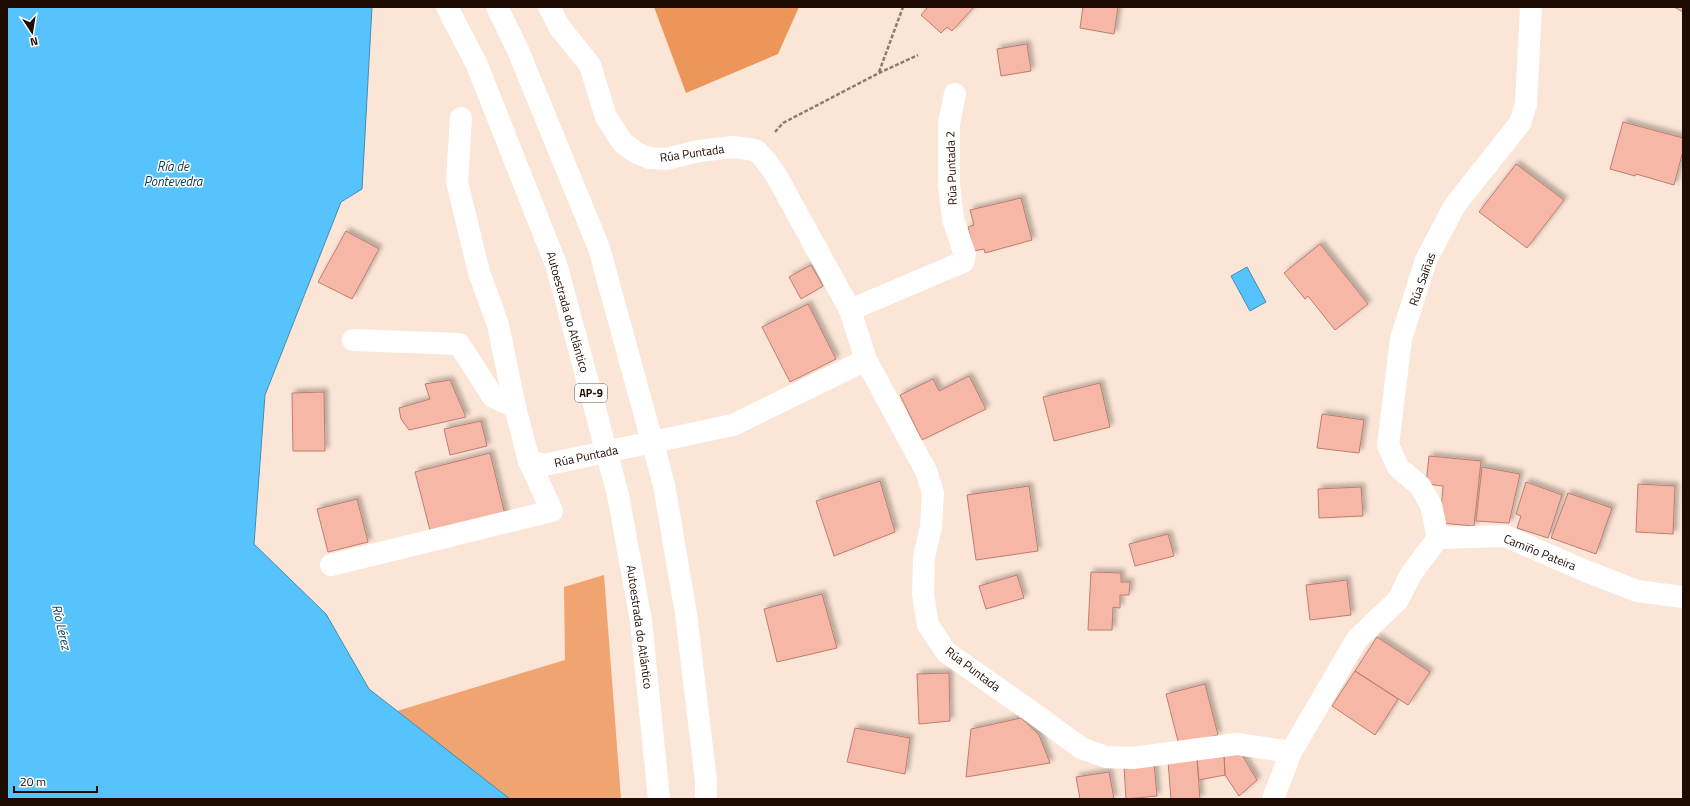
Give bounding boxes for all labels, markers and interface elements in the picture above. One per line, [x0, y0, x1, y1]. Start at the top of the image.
north arrow [12, 12, 52, 52]
text: N [29, 33, 39, 50]
street label: Rúa Puntada 2 [940, 131, 962, 205]
street label: Rúa Puntada [659, 139, 725, 167]
water label: Ría de Pontevedra [144, 156, 204, 191]
street label: Autoestrada do Atlántico [542, 249, 594, 375]
street label: Rúa Saíñas [1404, 249, 1441, 308]
road number: AP-9 [575, 384, 607, 402]
street label: Rúa Puntada [552, 440, 620, 472]
street label: Camiño Pateira [1501, 529, 1579, 575]
street label: Autoestrada do Atlántico [622, 564, 658, 690]
water label: Río Lérez [47, 602, 77, 653]
street label: Rúa Puntada [941, 642, 1005, 696]
scale bar [14, 768, 97, 794]
text: 20 m [20, 772, 46, 791]

